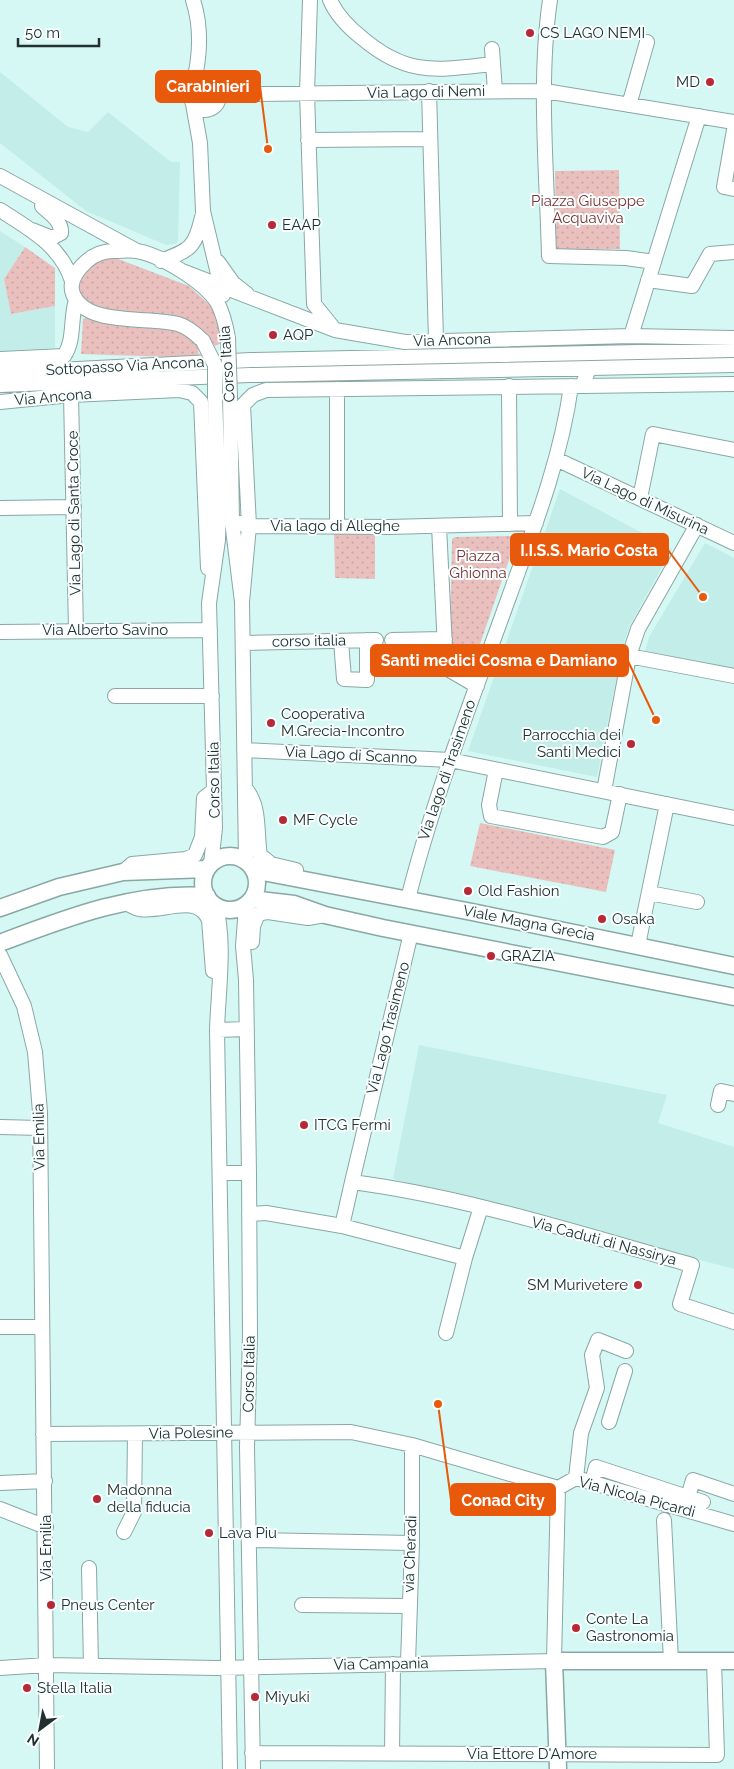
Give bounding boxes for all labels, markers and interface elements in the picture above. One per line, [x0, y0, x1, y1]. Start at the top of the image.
scale bar [18, 15, 99, 47]
text: 50 m [25, 24, 60, 42]
place label: CS LAGO NEMI [540, 24, 645, 42]
marker: CS LAGO NEMI [524, 27, 536, 39]
callout: Carabinieri [156, 71, 260, 102]
place label: MD [676, 73, 700, 91]
marker: MD [704, 76, 716, 88]
text: Carabinieri [166, 77, 250, 96]
street label: Via Lago di Nemi [367, 82, 485, 102]
park label: Piazza Giuseppe Acquaviva [531, 192, 645, 227]
place label: EAAP [282, 216, 321, 234]
marker: EAAP [266, 219, 278, 231]
street label: Corso Italia [215, 325, 239, 403]
place label: AQP [283, 326, 313, 344]
marker: AQP [267, 329, 279, 341]
street label: Via Ancona [413, 330, 491, 350]
street label: Sottopasso Via Ancona [45, 353, 205, 379]
street label: Via Ancona [13, 385, 93, 409]
street label: Via Lago di Santa Croce [64, 430, 84, 596]
street label: Via Lago di Misurina [578, 464, 712, 538]
street label: Via lago di Alleghe [270, 517, 400, 535]
callout: I.I.S.S. Mario Costa [511, 534, 668, 565]
text: I.I.S.S. Mario Costa [520, 541, 658, 560]
park label: Piazza Ghionna [449, 547, 507, 582]
street label: Via Alberto Savino [42, 621, 168, 639]
street label: corso italia [272, 631, 346, 651]
callout: Santi medici Cosma e Damiano [371, 645, 628, 676]
text: Santi medici Cosma e Damiano [381, 651, 617, 670]
street label: Via lago di Trasimeno [414, 697, 480, 843]
place label: Cooperativa M.Grecia-Incontro [281, 705, 405, 740]
marker: Cooperativa M.Grecia-Incontro [265, 717, 277, 729]
place label: Parrocchia dei Santi Medici [523, 726, 621, 761]
marker: Parrocchia dei Santi Medici [625, 738, 637, 750]
street label: Corso Italia [204, 741, 224, 819]
street label: Via Lago di Scanno [284, 743, 418, 767]
place label: MF Cycle [293, 811, 358, 829]
marker: MF Cycle [277, 814, 289, 826]
place label: Old Fashion [478, 882, 559, 900]
marker: Old Fashion [462, 885, 474, 897]
street label: Viale Magna Grecia [462, 901, 596, 945]
place label: Osaka [612, 910, 655, 928]
marker: Osaka [596, 913, 608, 925]
place label: GRAZIA [501, 947, 555, 965]
marker: GRAZIA [485, 950, 497, 962]
street label: Via Lago Trasimeno [363, 960, 413, 1096]
street label: Via Emilia [29, 1103, 49, 1171]
place label: ITCG Fermi [314, 1116, 391, 1134]
marker: ITCG Fermi [298, 1119, 310, 1131]
street label: Via Caduti di Nassirya [529, 1213, 679, 1269]
place label: SM Murivetere [527, 1276, 628, 1294]
marker: SM Murivetere [632, 1279, 644, 1291]
street label: Corso Italia [239, 1335, 259, 1413]
street label: Via Polesine [149, 1423, 234, 1443]
street label: Via Nicola Picardi [577, 1473, 697, 1521]
place label: Madonna della fiducia [107, 1481, 191, 1516]
callout: Conad City [451, 1484, 555, 1515]
text: Conad City [461, 1491, 545, 1510]
marker: Madonna della fiducia [91, 1493, 103, 1505]
street label: Via Emilia [37, 1514, 55, 1582]
street label: via Cheradi [400, 1515, 420, 1593]
place label: Lava Piu [219, 1524, 277, 1542]
marker: Lava Piu [203, 1527, 215, 1539]
place label: Pneus Center [61, 1596, 155, 1614]
marker: Pneus Center [45, 1599, 57, 1611]
place label: Conte La Gastronomia [586, 1610, 674, 1645]
marker: Conte La Gastronomia [570, 1622, 582, 1634]
street label: Via Campania [333, 1654, 429, 1674]
place label: Stella Italia [37, 1679, 112, 1697]
marker: Stella Italia [21, 1682, 33, 1694]
place label: Miyuki [265, 1688, 310, 1706]
marker: Miyuki [249, 1691, 261, 1703]
north arrow [15, 1704, 65, 1754]
text: N [24, 1730, 42, 1750]
street label: Via Ettore D'Amore [467, 1745, 597, 1763]

